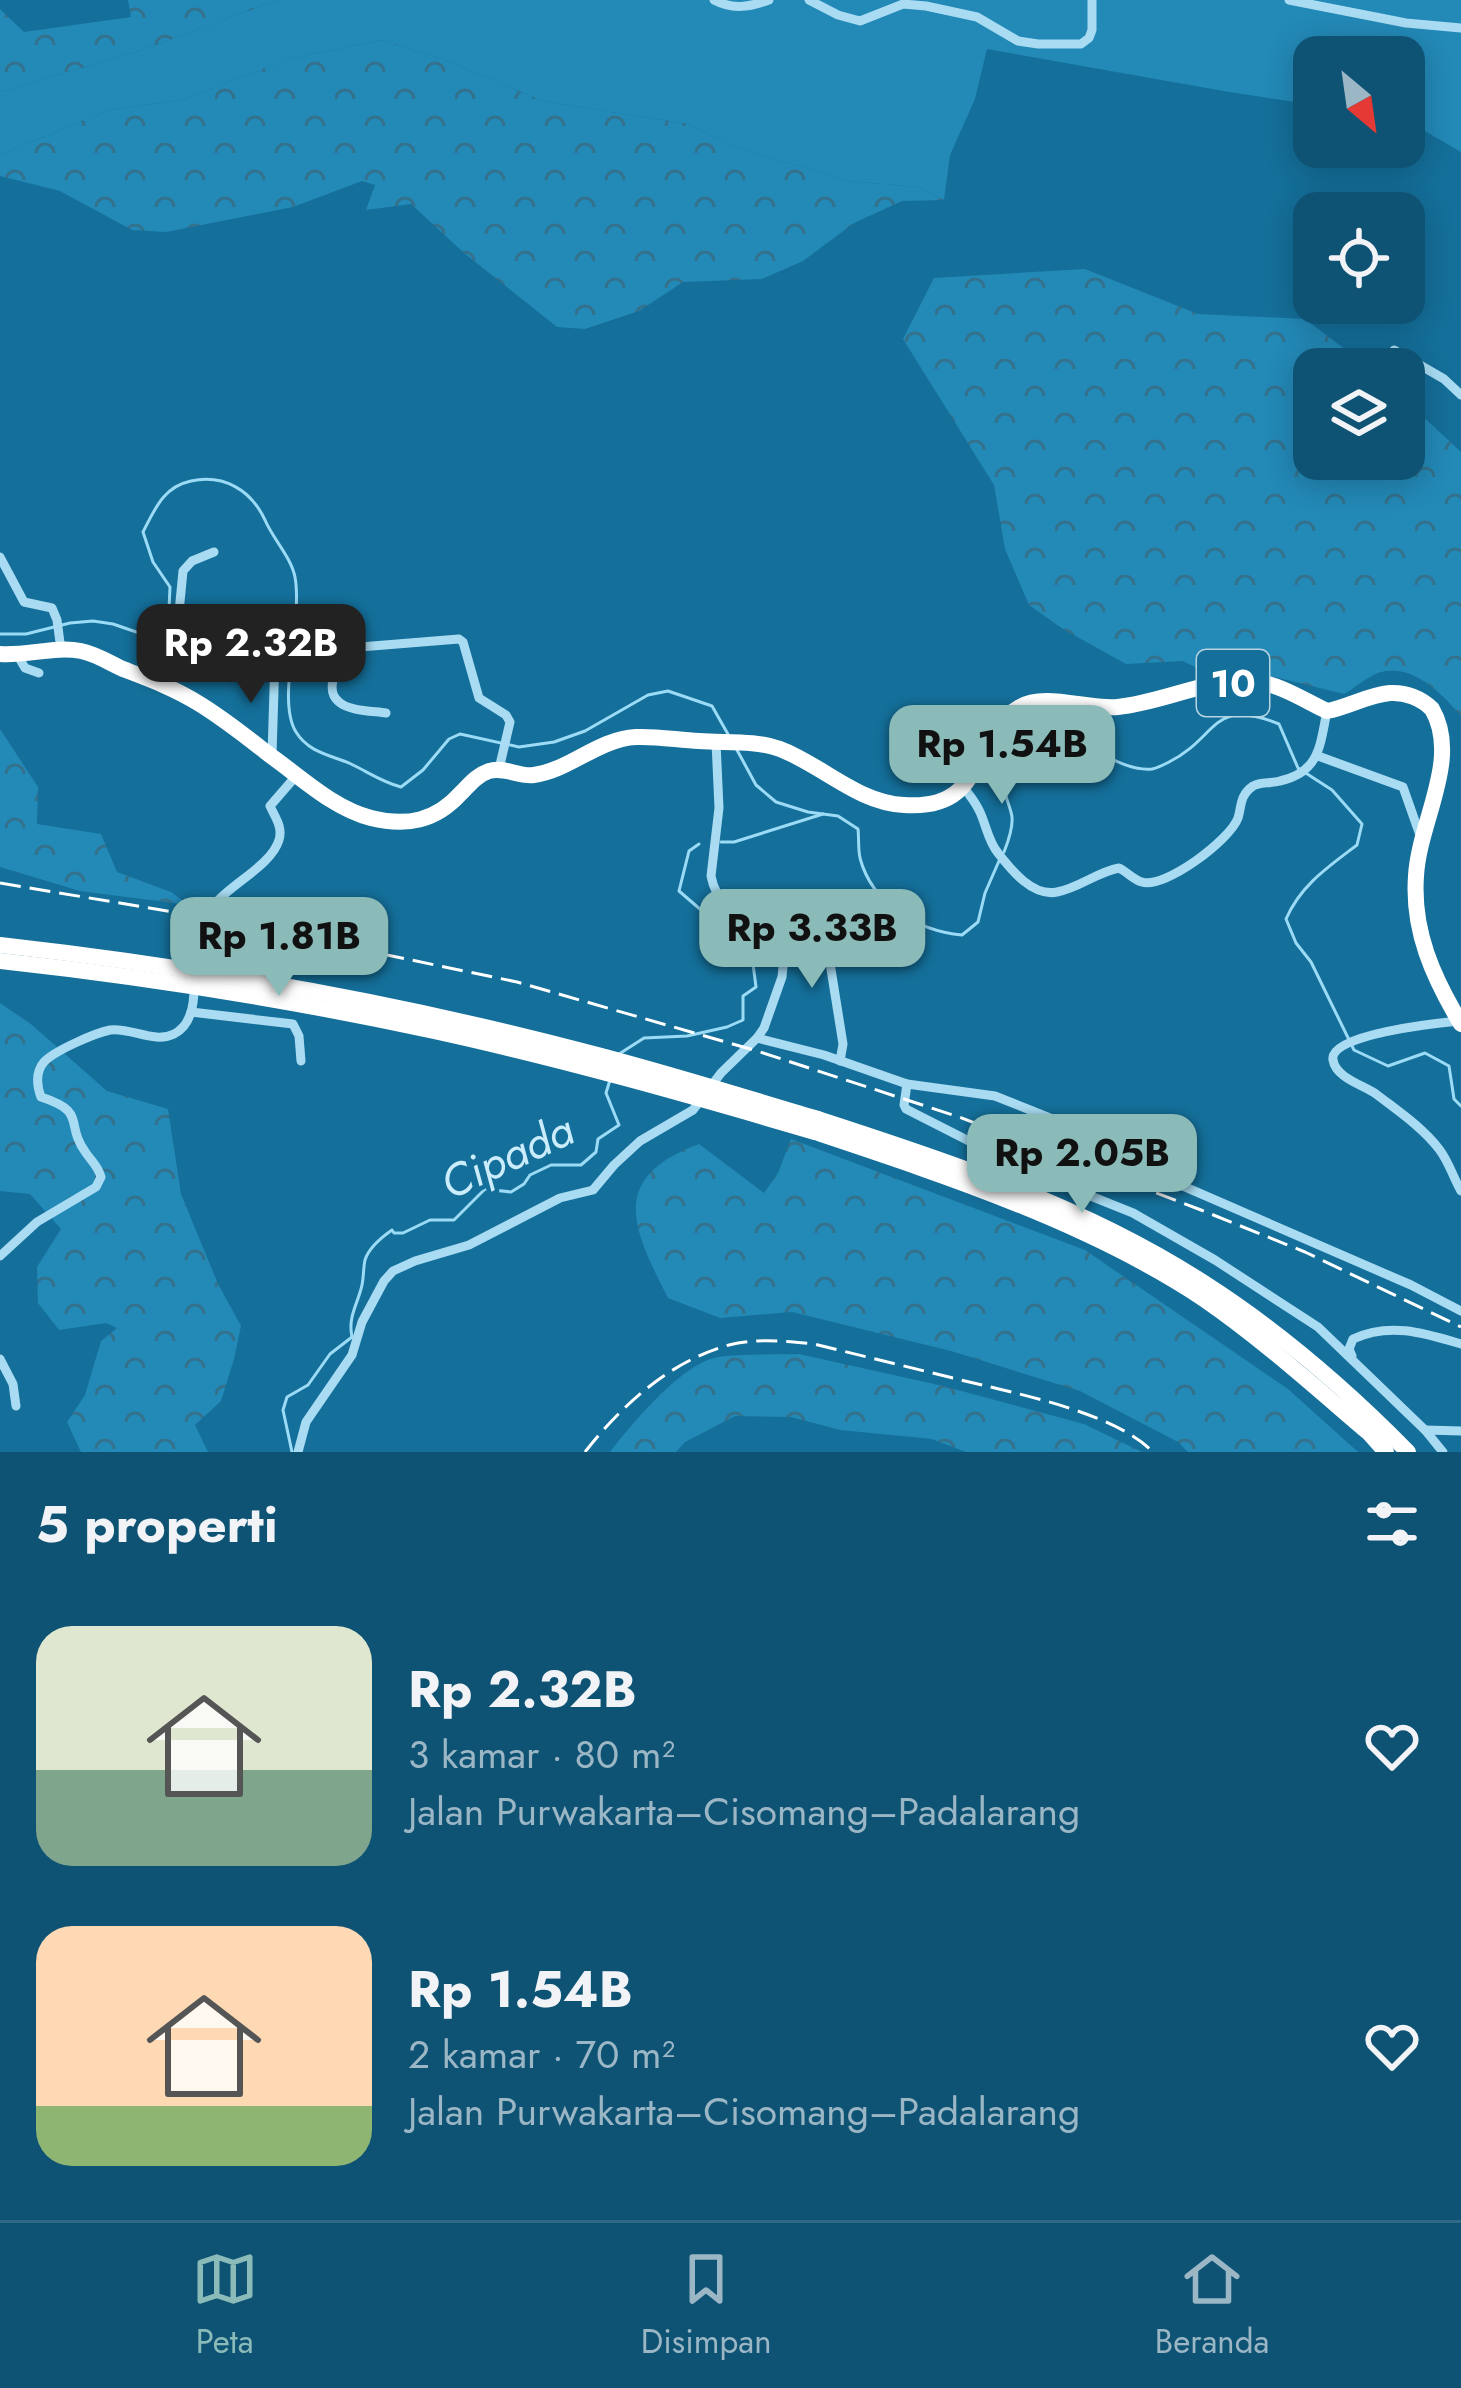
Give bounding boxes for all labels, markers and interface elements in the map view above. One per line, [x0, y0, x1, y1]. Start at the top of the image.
north arrow [1293, 36, 1425, 168]
map controls [1293, 36, 1425, 480]
button: locate [1293, 192, 1425, 324]
button: layers [1293, 348, 1425, 480]
pin: Rp 2.32B [127, 604, 375, 706]
text: Rp 2.32B [164, 614, 338, 671]
road number: 10 [1197, 650, 1269, 716]
pin: Rp 1.54B [878, 705, 1126, 807]
text: Rp 1.54B [916, 715, 1088, 772]
pin: Rp 3.33B [688, 889, 936, 991]
pin: Rp 1.81B [155, 897, 403, 999]
text: Rp 3.33B [726, 899, 898, 956]
text: Rp 1.81B [197, 907, 361, 964]
water label: Cipada [430, 1097, 585, 1216]
pin: Rp 2.05B [958, 1114, 1206, 1216]
text: Rp 2.05B [994, 1124, 1170, 1181]
text: 5 properti [36, 1487, 278, 1561]
icon: filters [1359, 1491, 1425, 1557]
text: Rp 2.32B [408, 1652, 637, 1726]
icon: home [132, 1674, 276, 1818]
icon: heart [1359, 1713, 1425, 1779]
text: 3 kamar · 80 m² [408, 1726, 675, 1783]
text: Jalan Purwakarta–Cisomang–Padalarang [408, 1783, 1080, 1840]
text: Rp 1.54B [408, 1952, 633, 2026]
icon: home [132, 1974, 276, 2118]
icon: heart [1359, 2013, 1425, 2079]
text: 2 kamar · 70 m² [408, 2026, 675, 2083]
text: Jalan Purwakarta–Cisomang–Padalarang [408, 2083, 1080, 2140]
tab: Peta [192, 2246, 258, 2365]
tab: Disimpan [641, 2246, 772, 2365]
tab: Beranda [1155, 2246, 1269, 2365]

